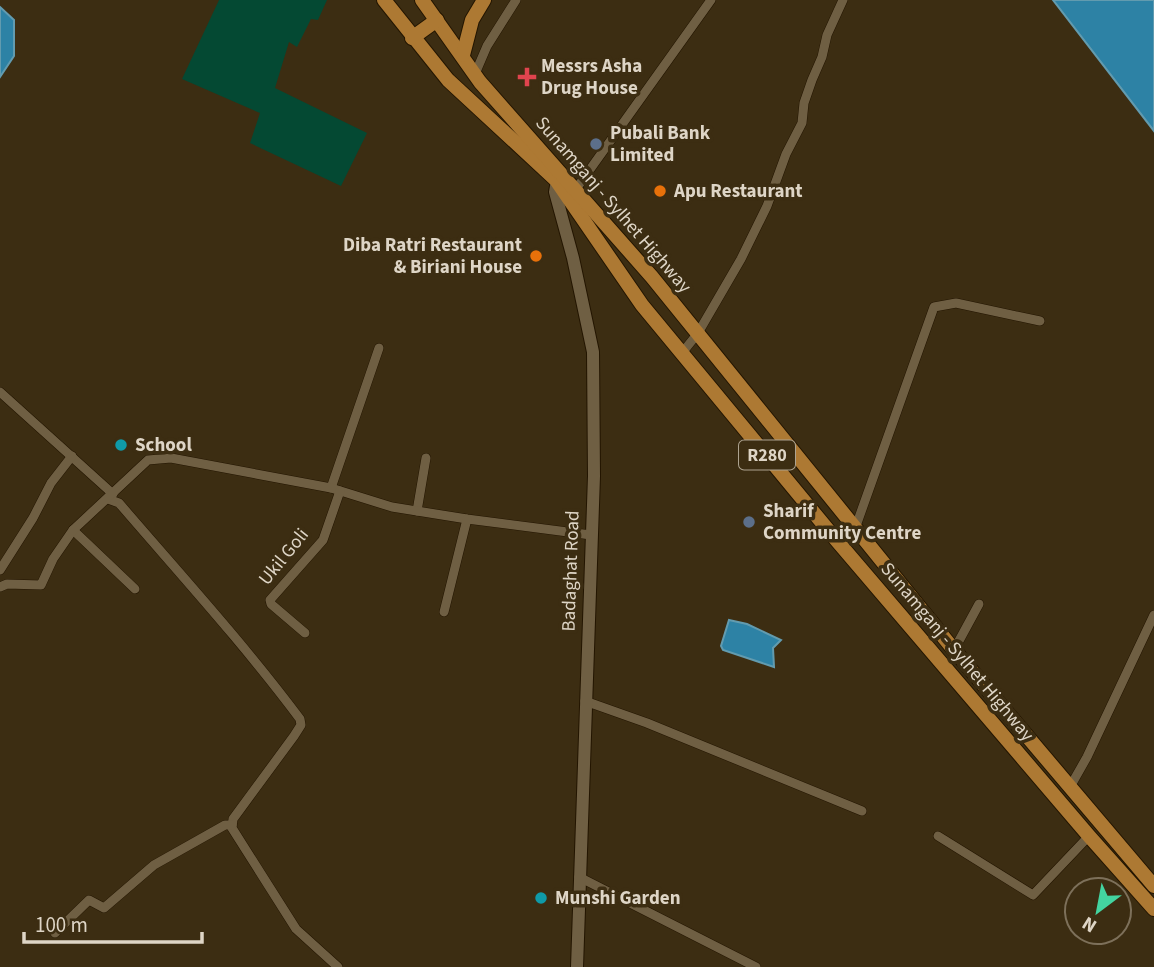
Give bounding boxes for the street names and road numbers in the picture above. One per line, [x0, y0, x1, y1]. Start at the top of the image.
street label: Sunamganj - Sylhet Highway [529, 111, 697, 299]
road number: R280 [739, 440, 795, 470]
street label: Badaghat Road [555, 510, 587, 632]
street label: Ukil Goli [253, 523, 315, 591]
street label: Sunamganj - Sylhet Highway [874, 557, 1040, 747]

